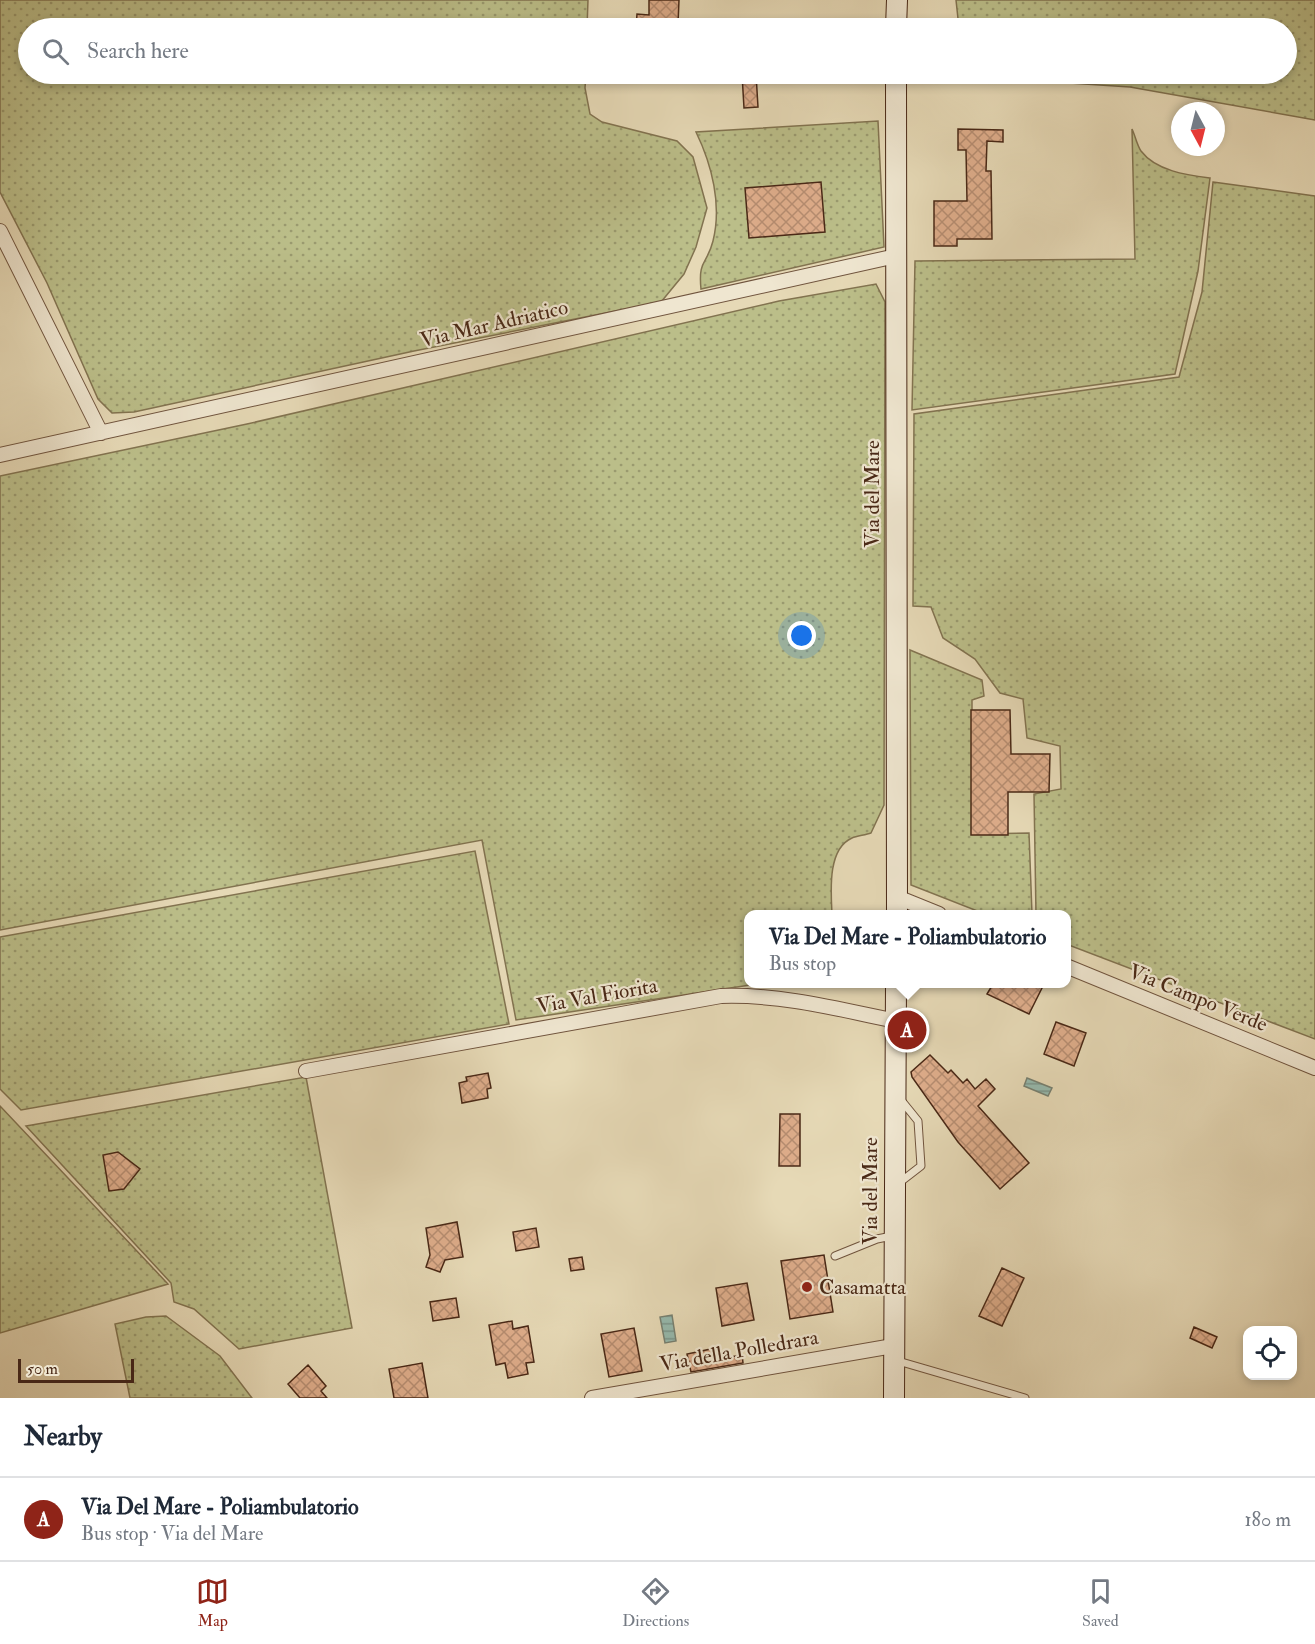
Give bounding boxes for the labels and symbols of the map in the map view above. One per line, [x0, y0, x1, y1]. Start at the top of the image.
north arrow [1171, 102, 1225, 156]
street label: Via Mar Adriatico [417, 294, 571, 354]
street label: Via del Mare [859, 440, 886, 548]
your location [787, 621, 816, 650]
street label: Via Campo Verde [1125, 958, 1272, 1038]
street label: Via Val Fiorita [534, 972, 660, 1020]
pin: A [888, 1008, 926, 1052]
street label: Via del Mare [857, 1137, 884, 1245]
place label: Casamatta [819, 1274, 906, 1301]
marker: Casamatta [800, 1280, 814, 1294]
street label: Via della Polledrara [657, 1324, 821, 1378]
scale bar [18, 1356, 134, 1384]

